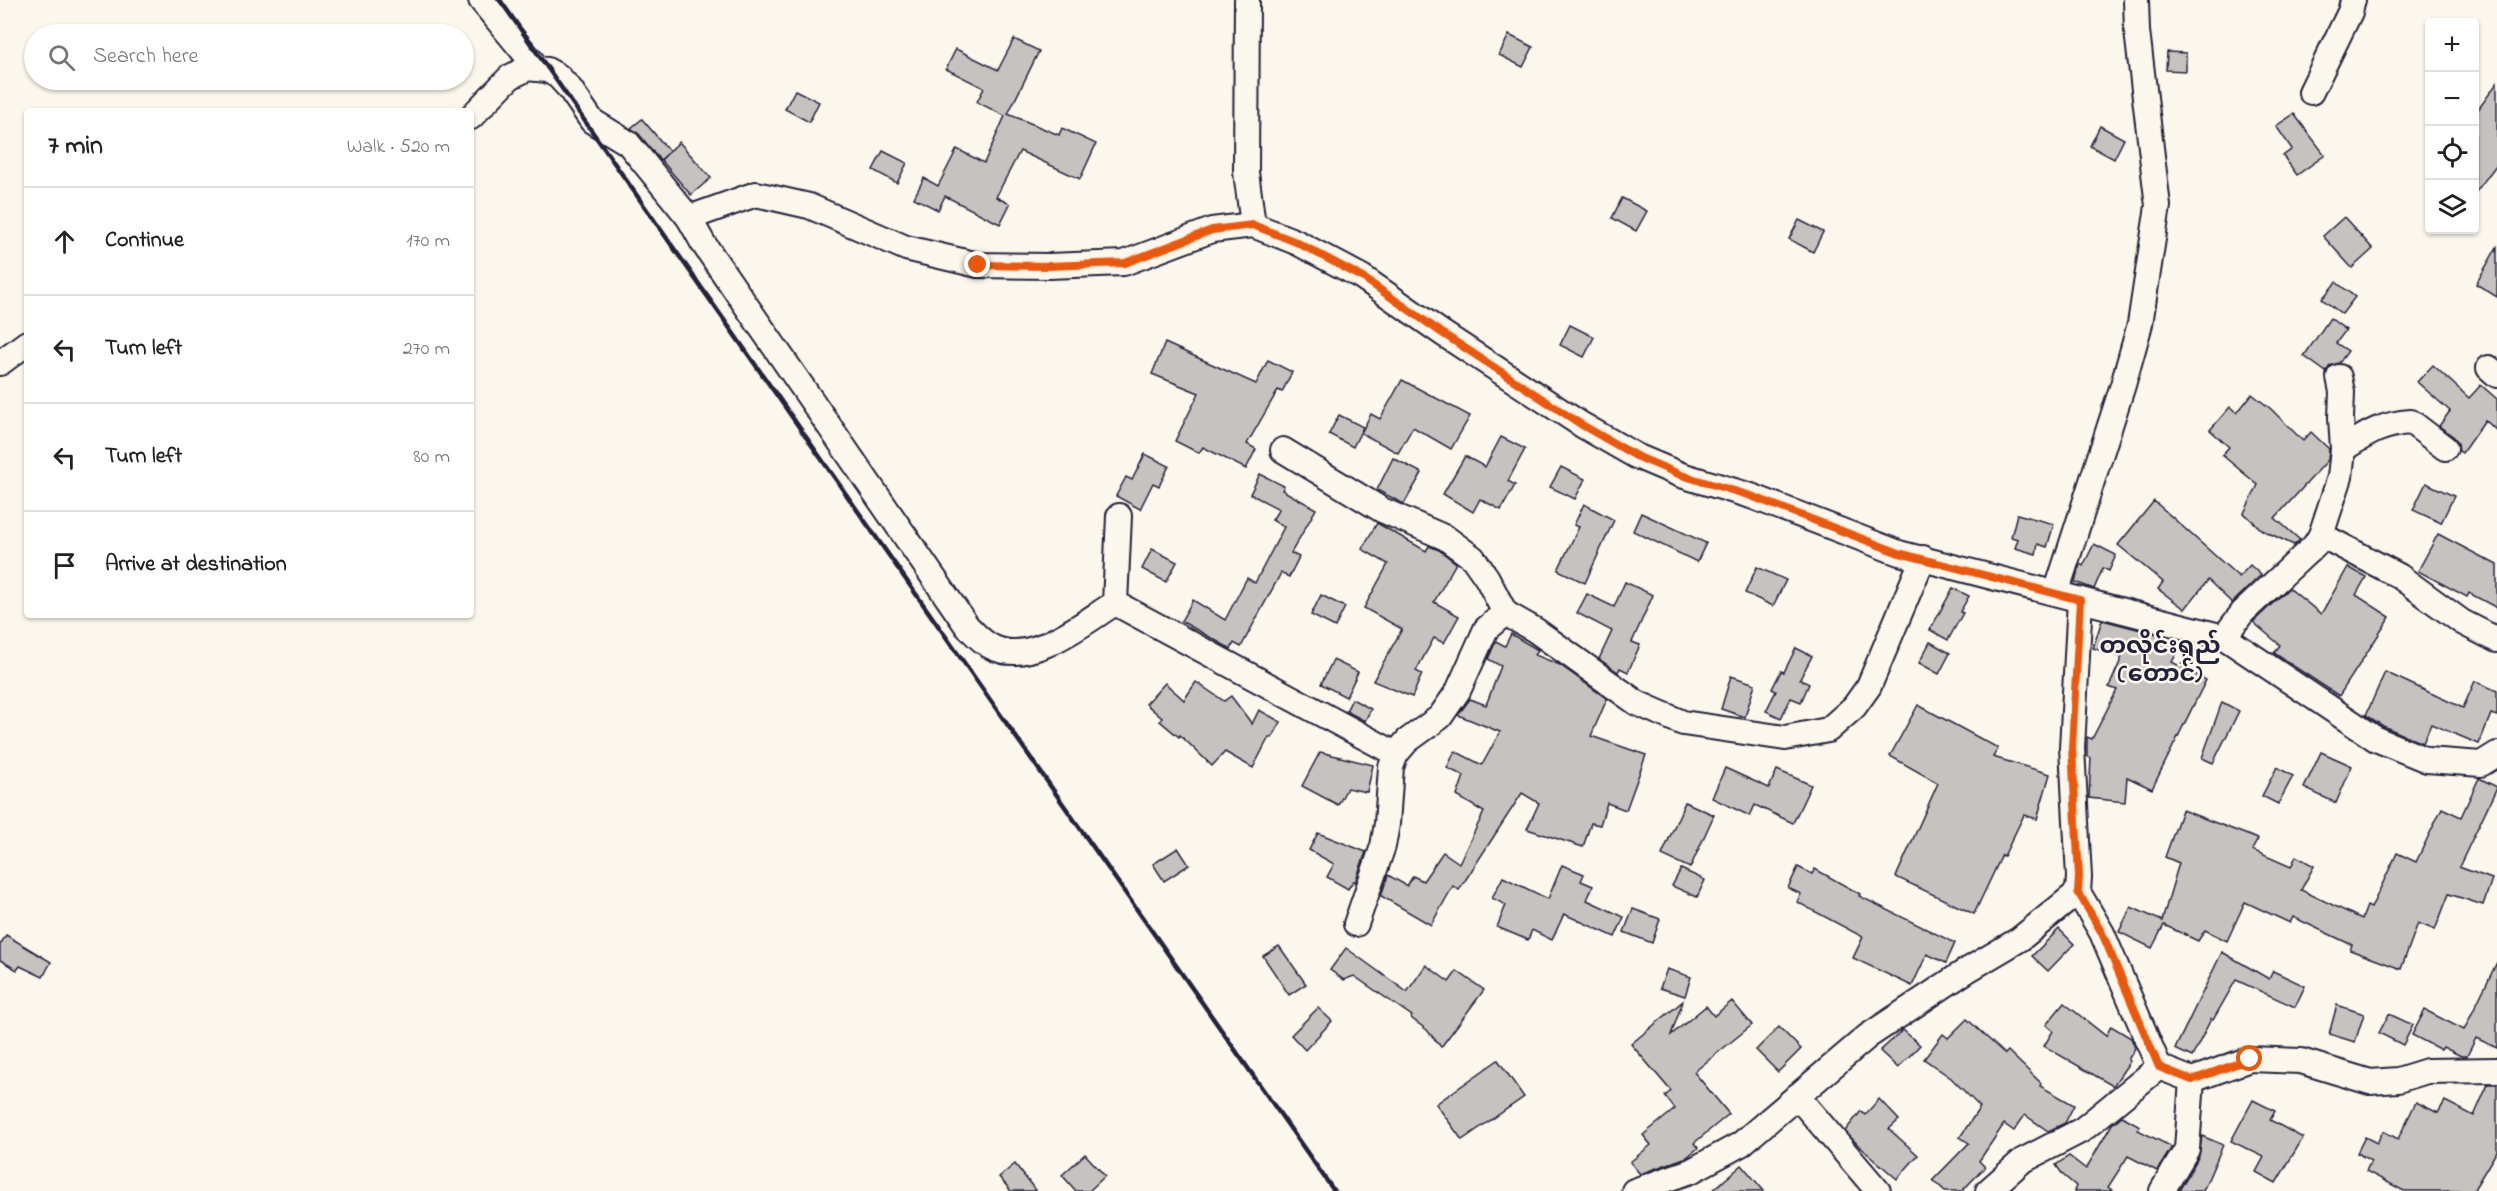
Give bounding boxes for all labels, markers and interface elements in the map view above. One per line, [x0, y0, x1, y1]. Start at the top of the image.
map controls [2425, 18, 2479, 234]
button: + [2425, 18, 2479, 72]
search box [24, 24, 474, 90]
icon: search [45, 41, 78, 74]
text: Search here [93, 41, 198, 73]
button: − [2425, 72, 2479, 126]
button: locate [2425, 126, 2479, 180]
text: 7 min [48, 128, 103, 166]
text: Walk · 520 m [347, 133, 450, 162]
button: layers [2425, 180, 2479, 234]
icon: ahead [48, 225, 81, 258]
text: Continue [105, 225, 184, 257]
text: 170 m [406, 227, 450, 256]
route end [964, 251, 990, 277]
icon: left [48, 333, 81, 366]
text: Turn left [105, 333, 182, 365]
text: 270 m [403, 335, 450, 364]
icon: left [48, 441, 81, 474]
text: Turn left [105, 441, 182, 473]
text: 80 m [413, 443, 450, 472]
icon: arrive [48, 549, 81, 582]
text: Arrive at destination [105, 549, 287, 581]
district label: တလိုင်းရှည် (တောင်) [2099, 629, 2221, 693]
route start [2236, 1045, 2262, 1071]

